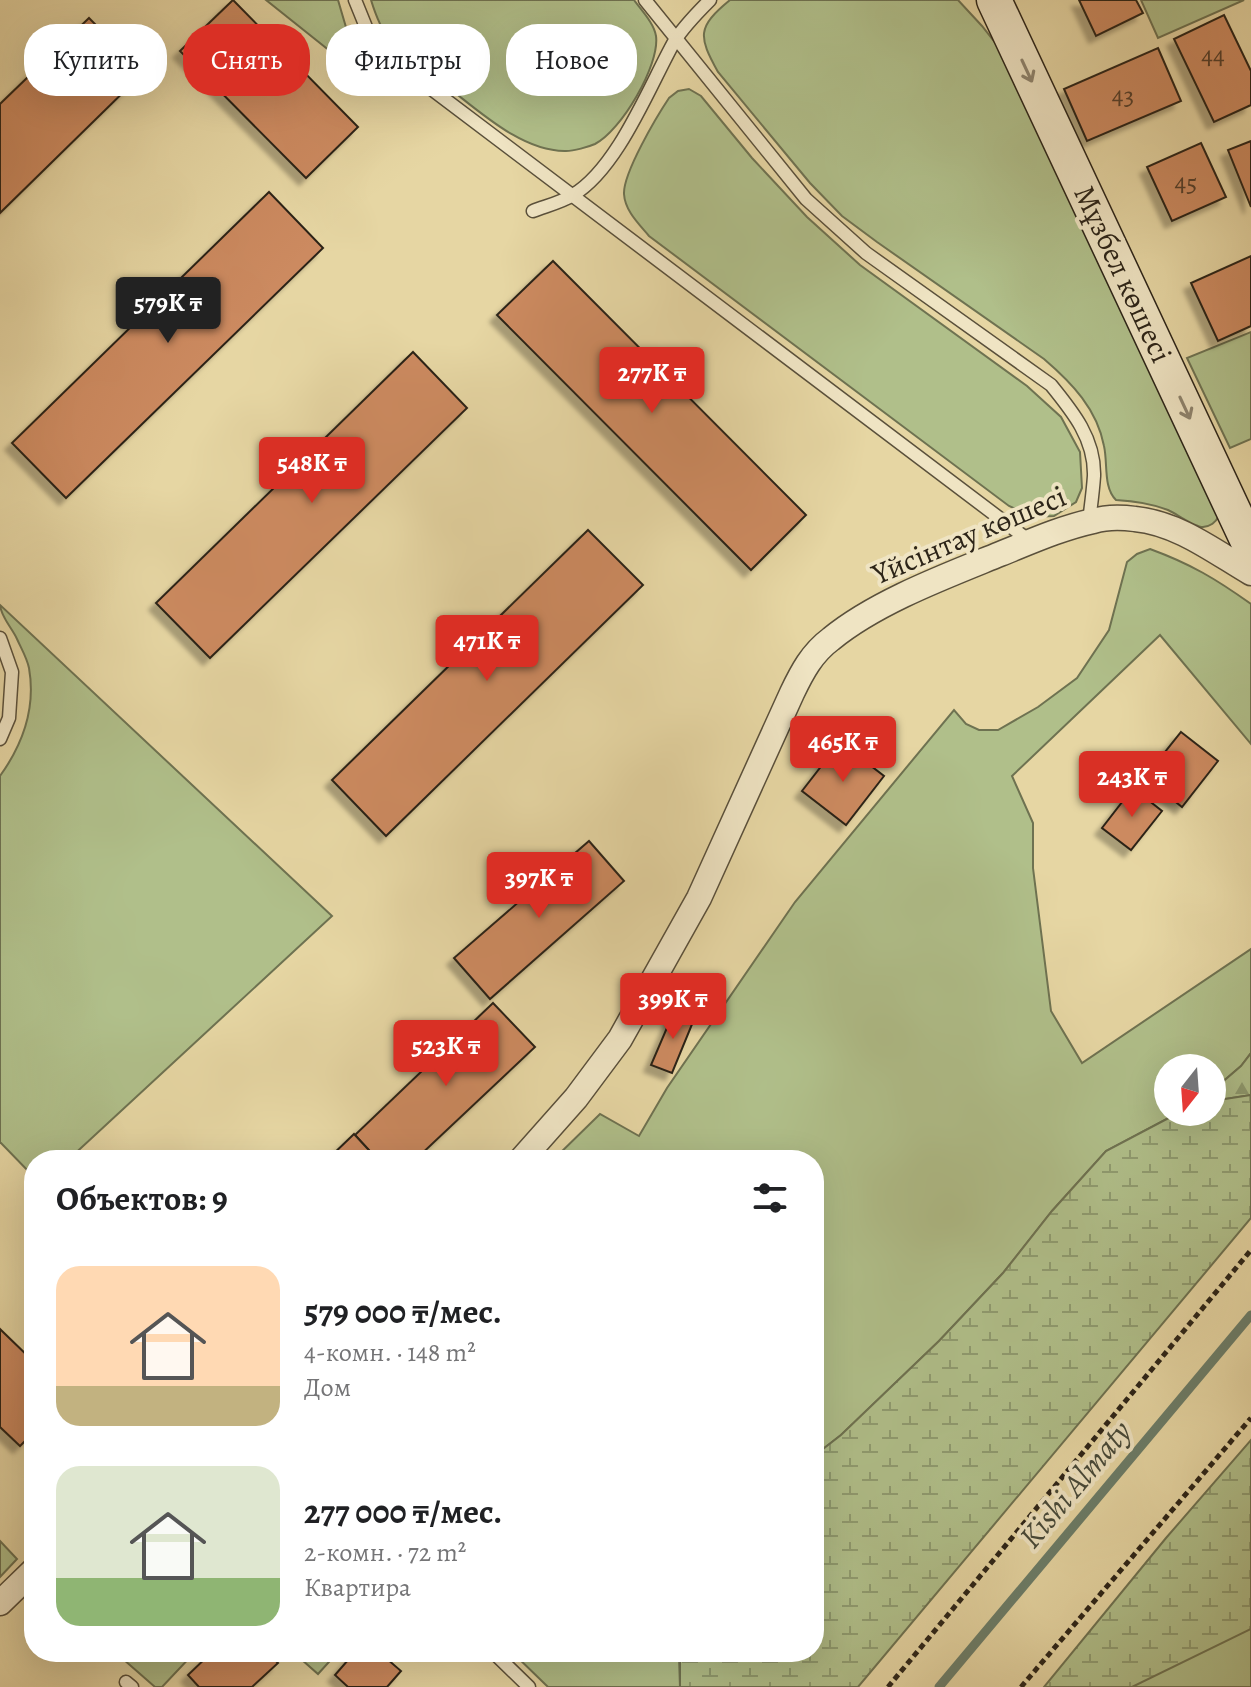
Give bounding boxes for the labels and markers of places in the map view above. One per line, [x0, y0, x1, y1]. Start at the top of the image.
pin: 579K ₸ [103, 277, 233, 345]
pin: 277K ₸ [587, 347, 717, 415]
pin: 548K ₸ [247, 437, 377, 505]
pin: 471K ₸ [422, 615, 552, 683]
pin: 465K ₸ [778, 716, 908, 784]
pin: 243K ₸ [1067, 751, 1197, 819]
pin: 397K ₸ [474, 852, 604, 920]
pin: 399K ₸ [608, 973, 738, 1041]
pin: 523K ₸ [381, 1020, 511, 1088]

